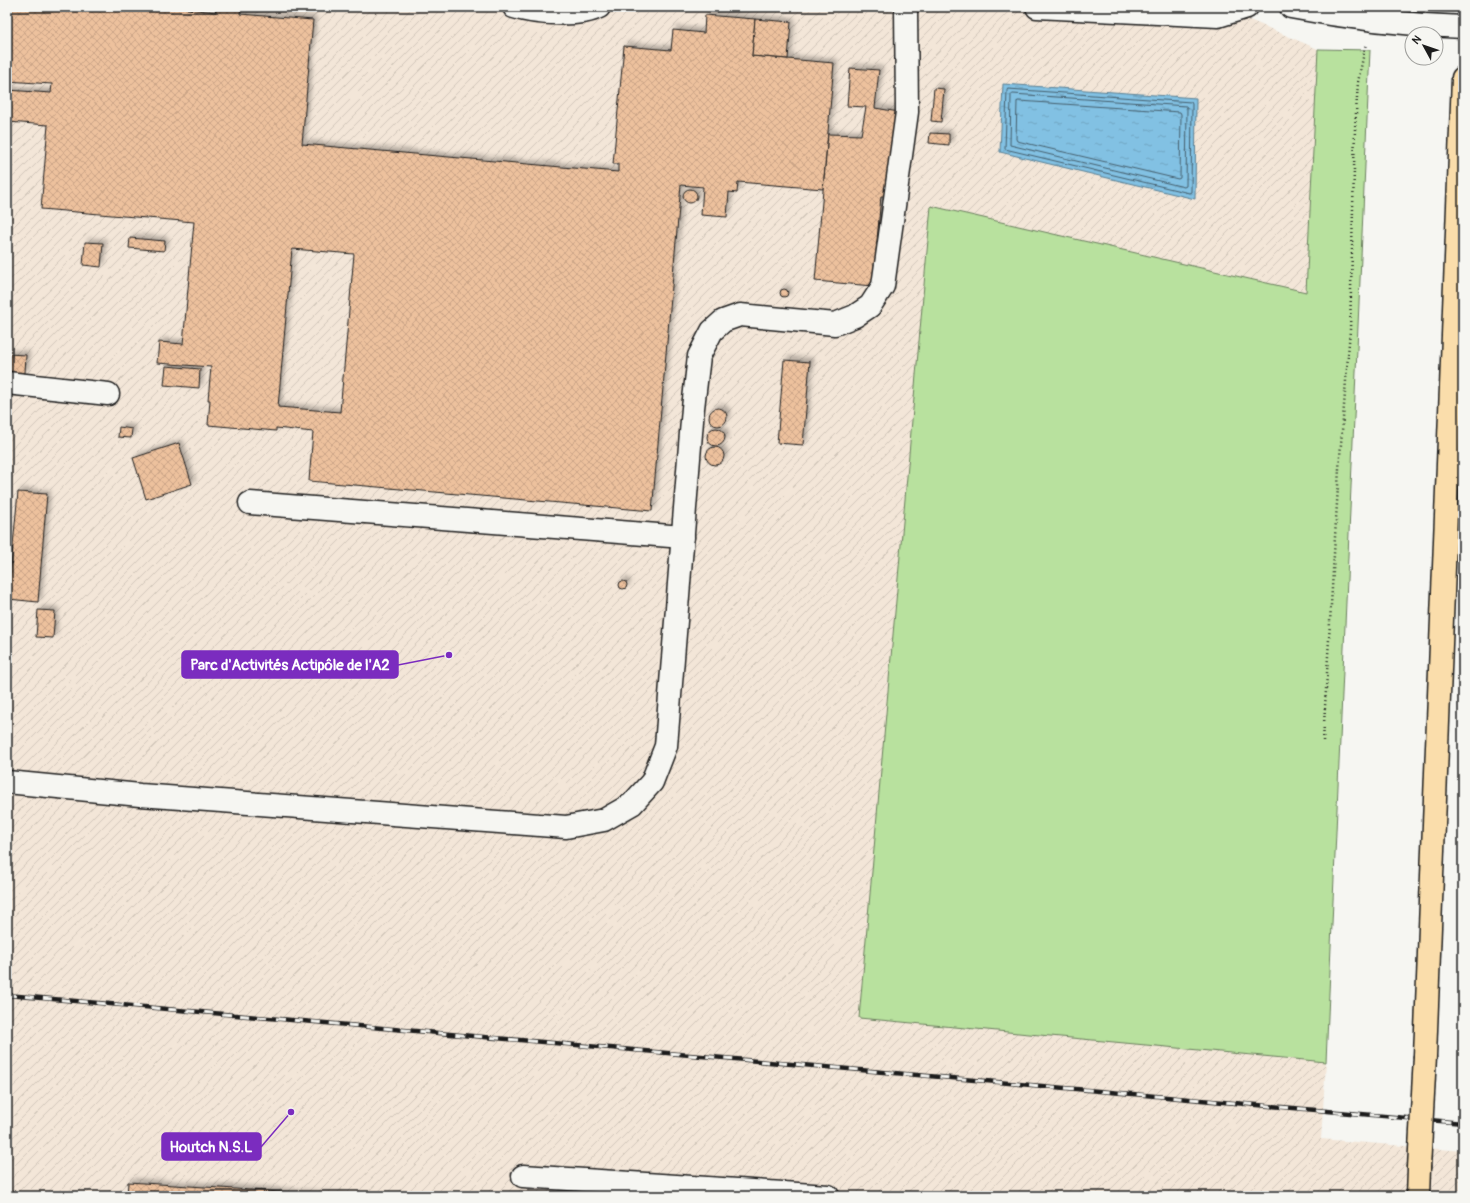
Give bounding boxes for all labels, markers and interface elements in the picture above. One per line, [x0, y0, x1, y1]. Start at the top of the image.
north arrow [1404, 26, 1444, 66]
text: N [1409, 32, 1424, 47]
callout: Parc d'Activités Actipôle de l'A2 [182, 651, 398, 678]
text: Parc d'Activités Actipôle de l'A2 [190, 656, 390, 675]
callout: Houtch N.S.L [162, 1133, 261, 1160]
text: Houtch N.S.L [170, 1138, 253, 1157]

